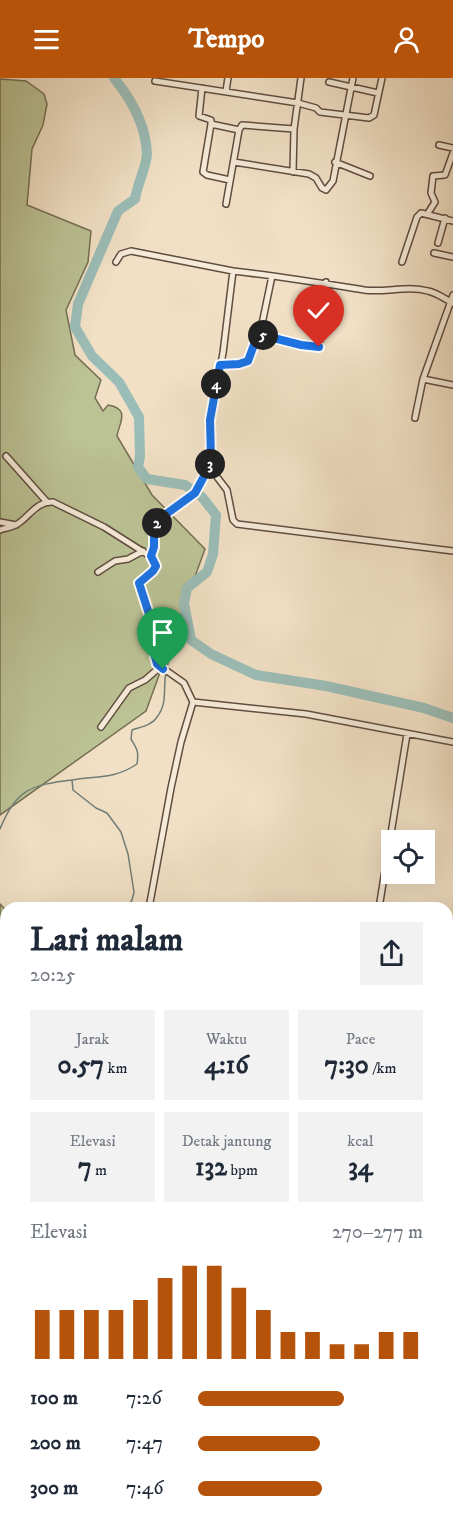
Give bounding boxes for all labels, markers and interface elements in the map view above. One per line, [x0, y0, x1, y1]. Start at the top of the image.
text: Tempo [189, 22, 264, 56]
icon: menu [30, 23, 63, 56]
icon: person [390, 23, 423, 56]
pin [293, 285, 344, 347]
icon: check [302, 294, 335, 327]
pin: 5 [248, 320, 278, 350]
text: 5 [259, 325, 267, 345]
pin: 4 [201, 369, 231, 399]
text: 4 [211, 374, 221, 394]
pin: 3 [195, 449, 225, 479]
text: 3 [207, 454, 213, 474]
pin: 2 [142, 508, 172, 538]
text: 2 [153, 513, 161, 533]
pin [137, 607, 188, 669]
icon: arrive [146, 616, 179, 649]
map controls [381, 830, 435, 884]
button: locate [381, 830, 435, 884]
text: Lari malam [30, 920, 183, 961]
button: share [360, 922, 423, 985]
text: 20:25 [30, 963, 75, 988]
text: Jarak [76, 1029, 109, 1049]
text: Waktu [206, 1029, 247, 1049]
text: Pace [346, 1029, 375, 1049]
text: 0.57 [58, 1049, 104, 1082]
text: 4:16 [204, 1049, 249, 1082]
text: 7:30 [325, 1049, 369, 1082]
text: km [104, 1058, 127, 1078]
text: /km [369, 1058, 396, 1078]
text: Elevasi [69, 1131, 116, 1151]
text: Detak jantung [182, 1131, 271, 1151]
text: kcal [347, 1131, 374, 1151]
text: 7 [78, 1151, 92, 1184]
text: 132 [195, 1151, 227, 1184]
text: 34 [348, 1151, 373, 1184]
text: m [92, 1160, 107, 1180]
text: bpm [227, 1160, 258, 1180]
text: Elevasi [30, 1220, 88, 1245]
text: 270–277 m [332, 1220, 423, 1245]
text: 100 m [30, 1386, 78, 1411]
text: 7:26 [126, 1386, 162, 1411]
text: 200 m [30, 1431, 81, 1456]
text: 7:47 [126, 1431, 163, 1456]
text: 300 m [30, 1476, 78, 1501]
text: 7:46 [126, 1476, 164, 1501]

